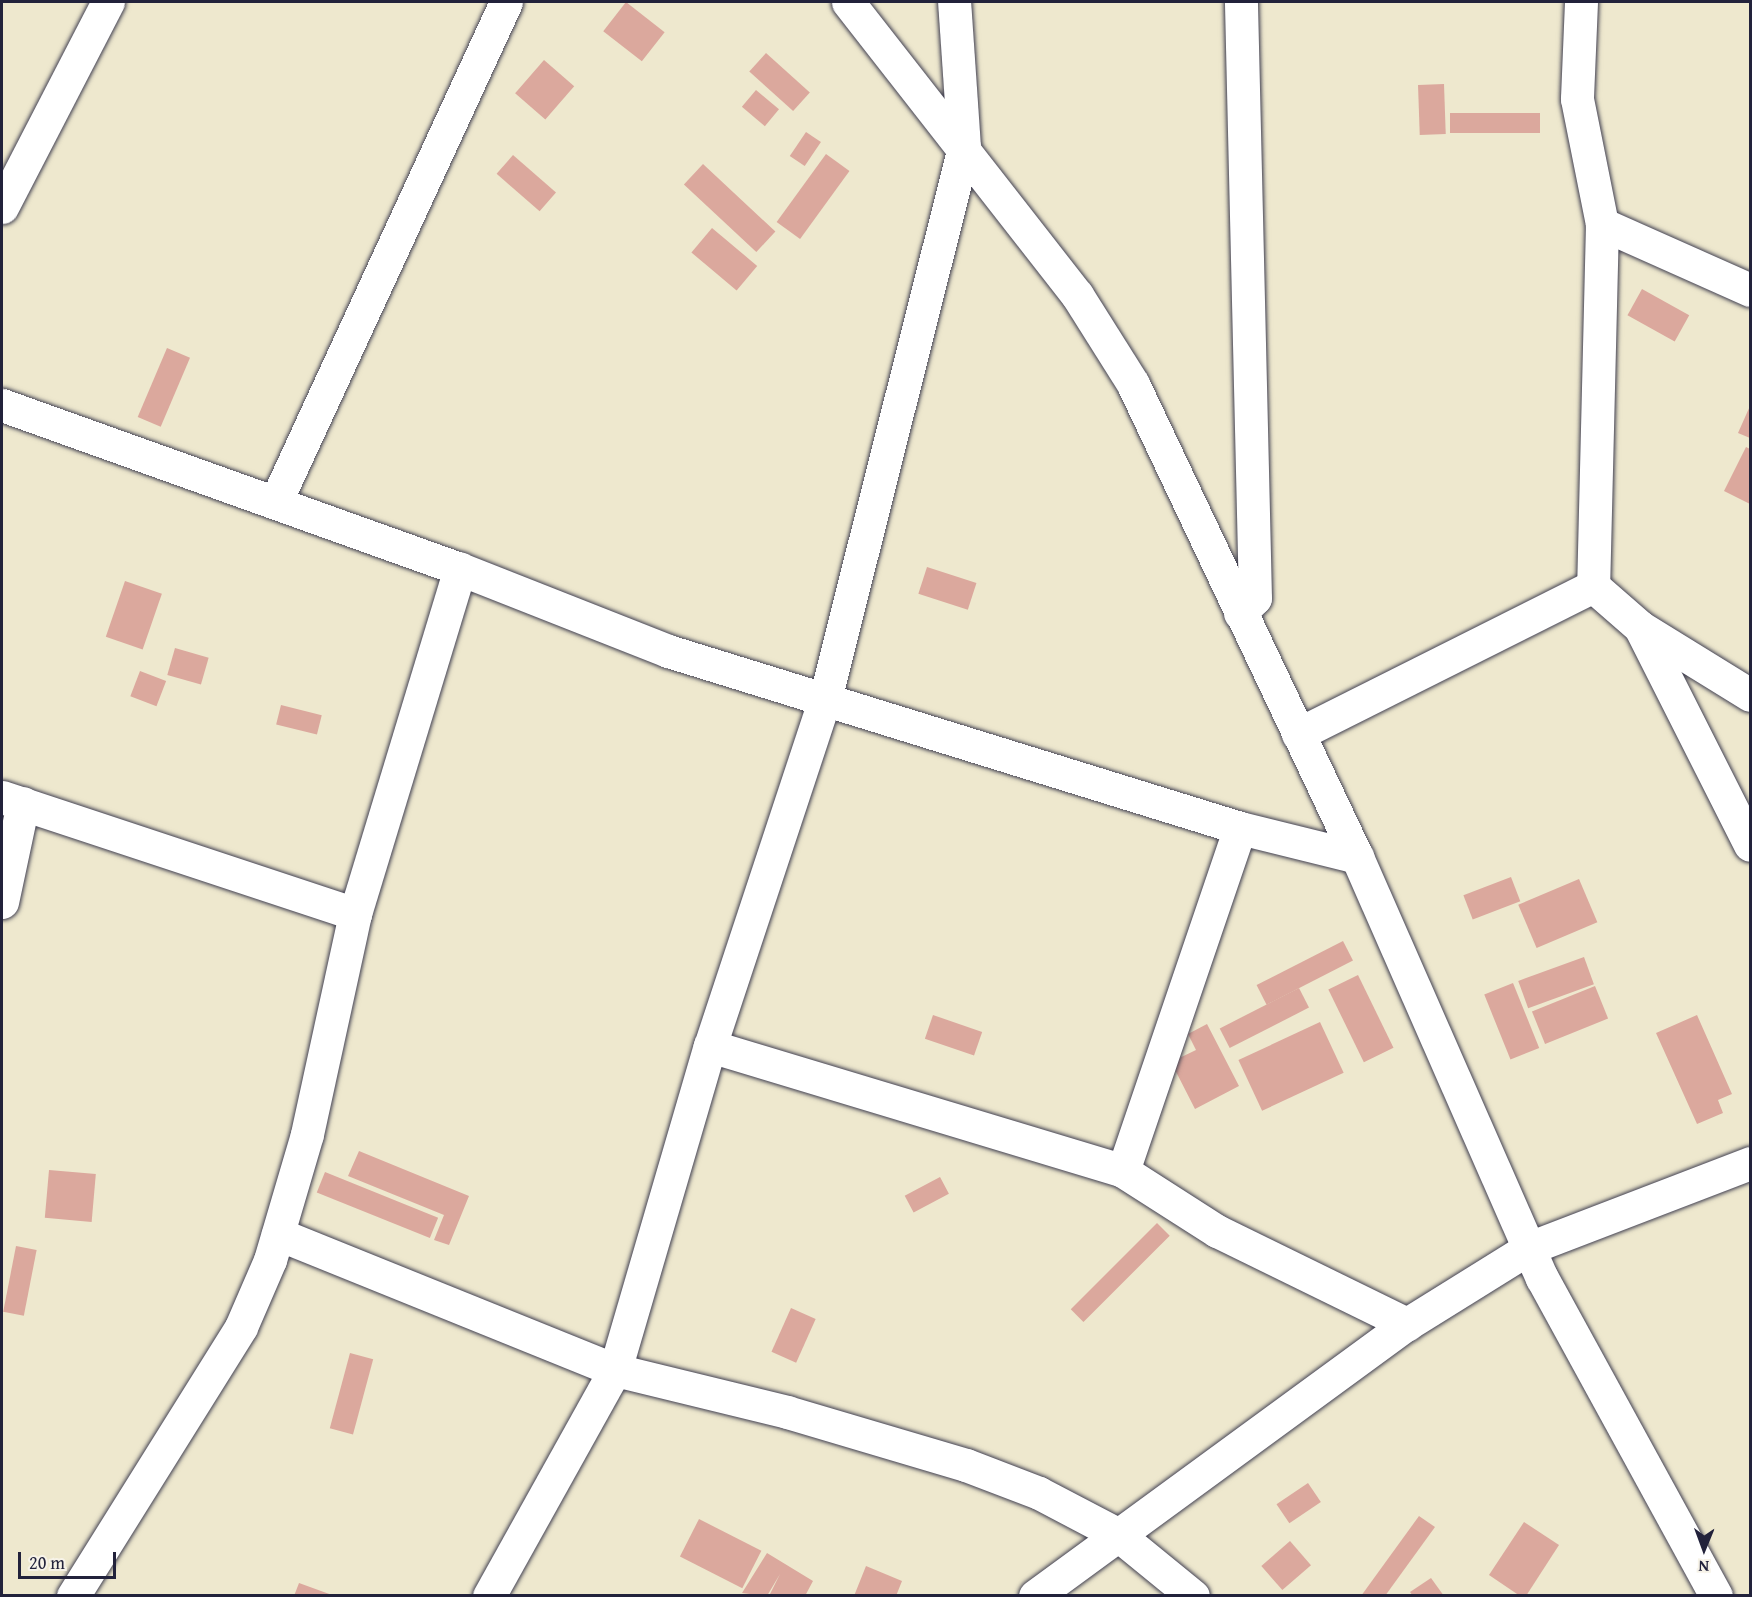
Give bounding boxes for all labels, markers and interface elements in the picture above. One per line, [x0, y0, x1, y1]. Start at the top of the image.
north arrow [1674, 1519, 1734, 1579]
scale bar [21, 1540, 118, 1578]
text: 20 m [29, 1549, 65, 1576]
text: N [1698, 1555, 1709, 1579]

